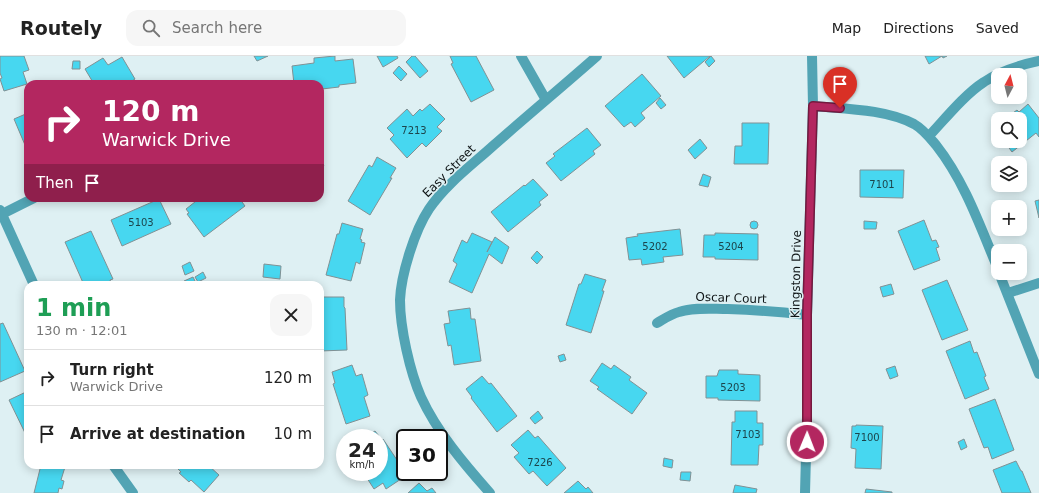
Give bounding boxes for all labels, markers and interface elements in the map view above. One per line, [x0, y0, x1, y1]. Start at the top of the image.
search box [126, 10, 406, 46]
text: Routely [20, 17, 102, 39]
icon: search [140, 17, 162, 39]
text: Search here [172, 19, 262, 37]
text: Map [832, 20, 861, 36]
text: Directions [883, 20, 954, 36]
text: Saved [976, 20, 1019, 36]
pin [823, 67, 857, 108]
north arrow [991, 68, 1027, 104]
map controls [991, 68, 1027, 280]
icon: arrive [829, 73, 851, 95]
text: 120 m [102, 95, 199, 128]
icon: right [36, 96, 88, 148]
button: search [991, 112, 1027, 148]
house number: 7213 [401, 125, 427, 136]
text: Warwick Drive [102, 129, 231, 150]
street label: Easy Street [420, 142, 478, 200]
button: layers [991, 156, 1027, 192]
icon: arrive [81, 172, 103, 194]
text: Then [36, 174, 73, 192]
house number: 7101 [869, 179, 895, 190]
button: + [991, 200, 1027, 236]
house number: 5103 [128, 217, 154, 228]
street label: Kingston Drive [788, 230, 804, 318]
house number: 5202 [642, 241, 668, 252]
house number: 5204 [718, 241, 744, 252]
button: − [991, 244, 1027, 280]
street label: Oscar Court [695, 290, 767, 306]
text: 1 min [36, 294, 111, 322]
button: close [270, 294, 312, 336]
text: 130 m · 12:01 [36, 323, 127, 338]
text: Turn right [70, 361, 154, 379]
icon: right [36, 367, 58, 389]
text: 120 m [264, 369, 312, 387]
text: Warwick Drive [70, 379, 163, 394]
house number: 5203 [720, 382, 746, 393]
position arrow [786, 421, 828, 463]
icon: arrive [36, 423, 58, 445]
text: Arrive at destination [70, 425, 245, 443]
text: 10 m [274, 425, 312, 443]
speed limit sign: 30 [396, 429, 448, 481]
house number: 7103 [735, 429, 761, 440]
house number: 7100 [854, 432, 880, 443]
text: 24 [348, 438, 376, 462]
house number: 7226 [527, 457, 553, 468]
text: km/h [349, 459, 375, 470]

